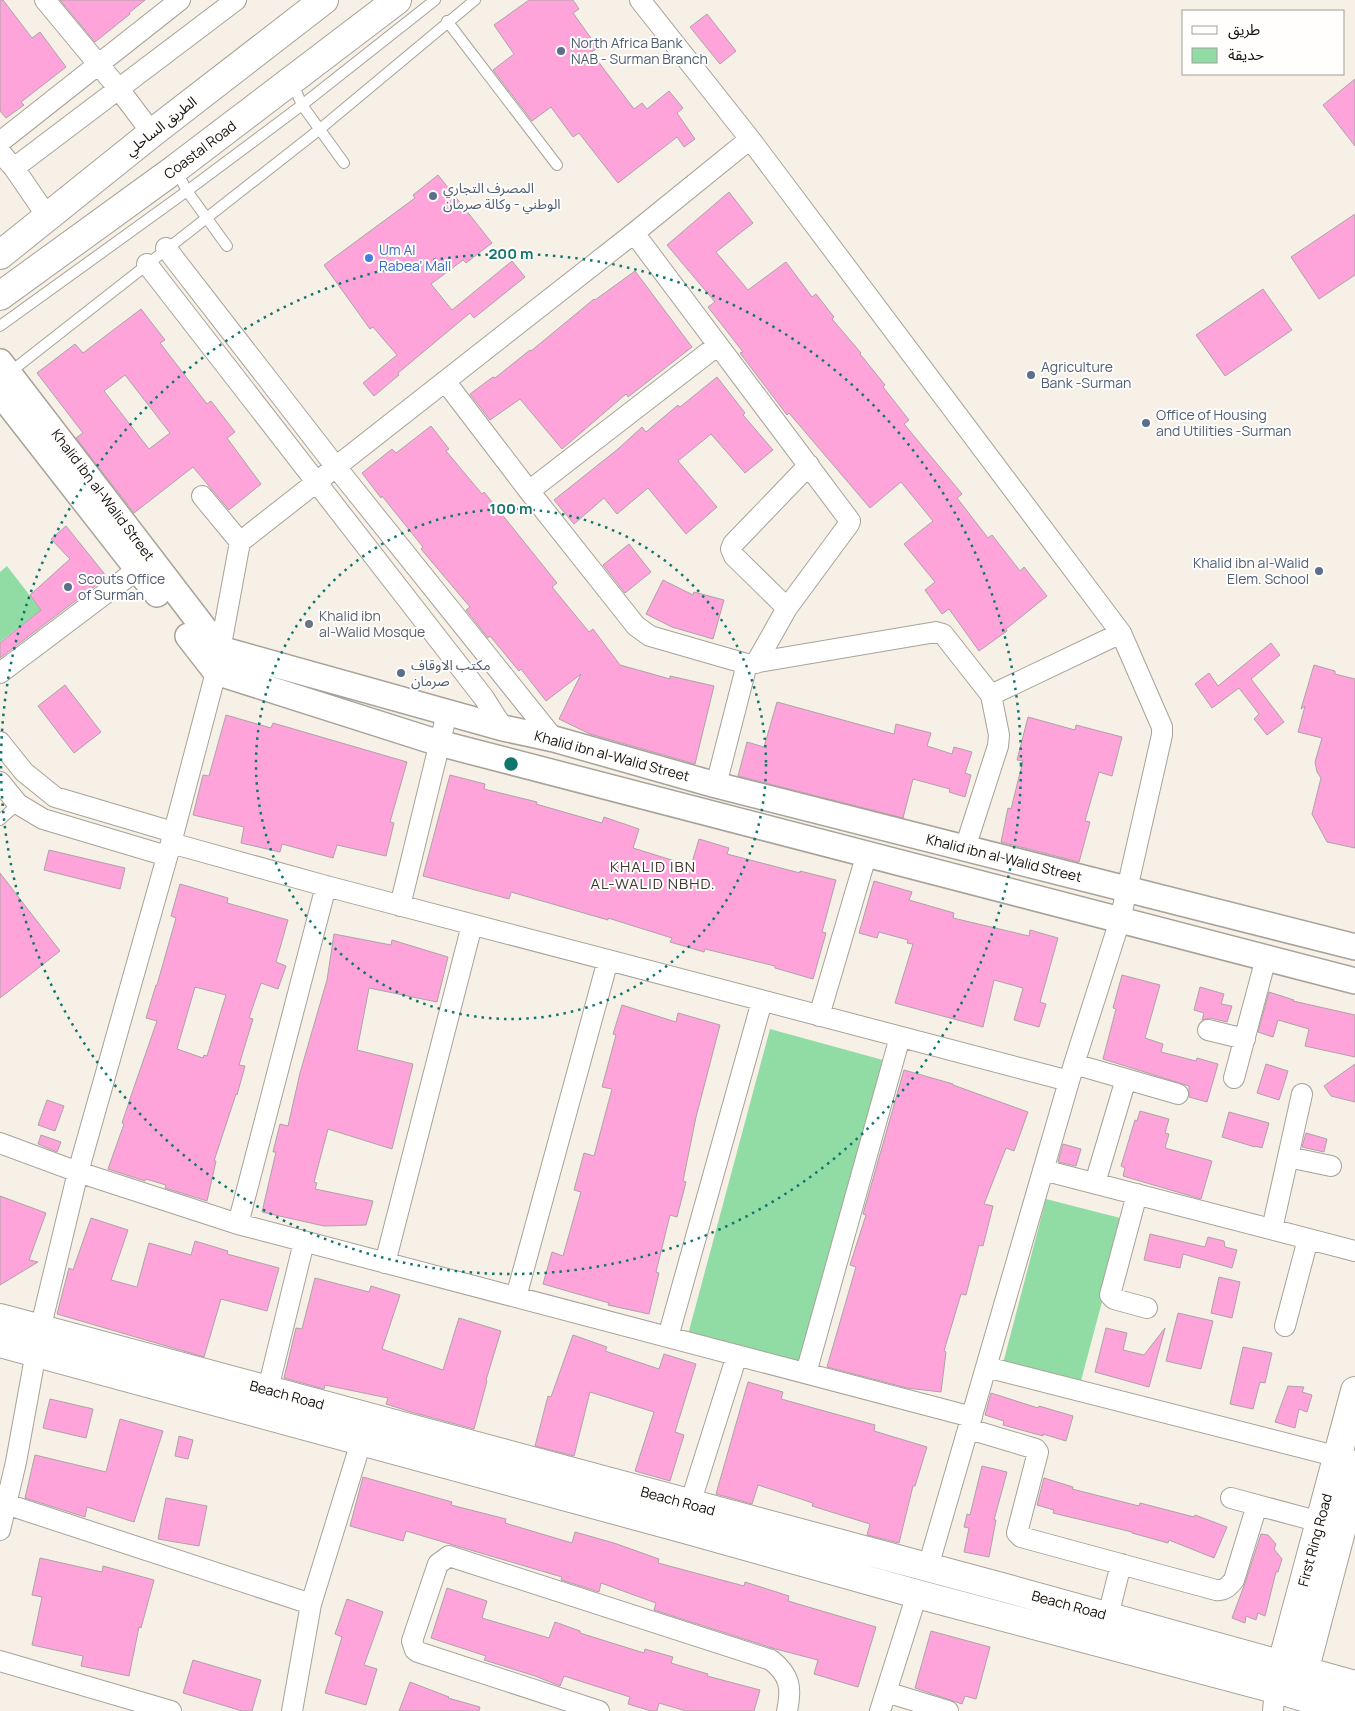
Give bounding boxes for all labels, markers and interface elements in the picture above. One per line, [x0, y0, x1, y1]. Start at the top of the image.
legend [1182, 10, 1345, 75]
text: طريق [1228, 19, 1260, 40]
place label: North Africa Bank NAB - Surman Branch [571, 33, 708, 68]
text: حديقة [1228, 44, 1264, 65]
marker: North Africa Bank NAB - Surman Branch [555, 45, 567, 57]
street label: الطريق الساحلي [121, 92, 202, 161]
street label: Coastal Road [160, 116, 240, 183]
place label: المصرف التجاري الوطني - وكالة صرمان [443, 178, 561, 215]
marker: المصرف التجاري الوطني - وكالة صرمان [427, 190, 439, 202]
place label: Um Al Rabea’ Mall [379, 240, 451, 275]
text: 200 m [488, 243, 534, 264]
marker: Um Al Rabea’ Mall [363, 252, 375, 264]
place label: Agriculture Bank -Surman [1041, 357, 1131, 392]
marker: Agriculture Bank -Surman [1025, 369, 1037, 381]
place label: Office of Housing and Utilities -Surman [1156, 405, 1291, 440]
marker: Office of Housing and Utilities -Surman [1140, 417, 1152, 429]
street label: Khalid ibn al-Walid Street [48, 425, 159, 565]
text: 100 m [490, 498, 532, 519]
place label: Khalid ibn al-Walid Elem. School [1193, 553, 1309, 588]
marker: Khalid ibn al-Walid Elem. School [1313, 565, 1325, 577]
place label: Scouts Office of Surman [78, 569, 165, 604]
marker: Scouts Office of Surman [62, 581, 74, 593]
place label: Khalid ibn al-Walid Mosque [319, 606, 425, 641]
marker: Khalid ibn al-Walid Mosque [303, 618, 315, 630]
place label: مكتب الاوقاف صرمان [411, 655, 491, 690]
marker: مكتب الاوقاف صرمان [395, 667, 407, 679]
street label: Khalid ibn al-Walid Street [532, 726, 692, 786]
centre of rings [502, 755, 520, 773]
street label: Khalid ibn al-Walid Street [924, 829, 1084, 886]
district label: KHALID IBN AL-WALID NBHD. [590, 856, 716, 894]
street label: Beach Road [248, 1375, 327, 1414]
street label: Beach Road [639, 1481, 718, 1520]
street label: First Ring Road [1293, 1491, 1336, 1588]
street label: Beach Road [1030, 1585, 1109, 1624]

